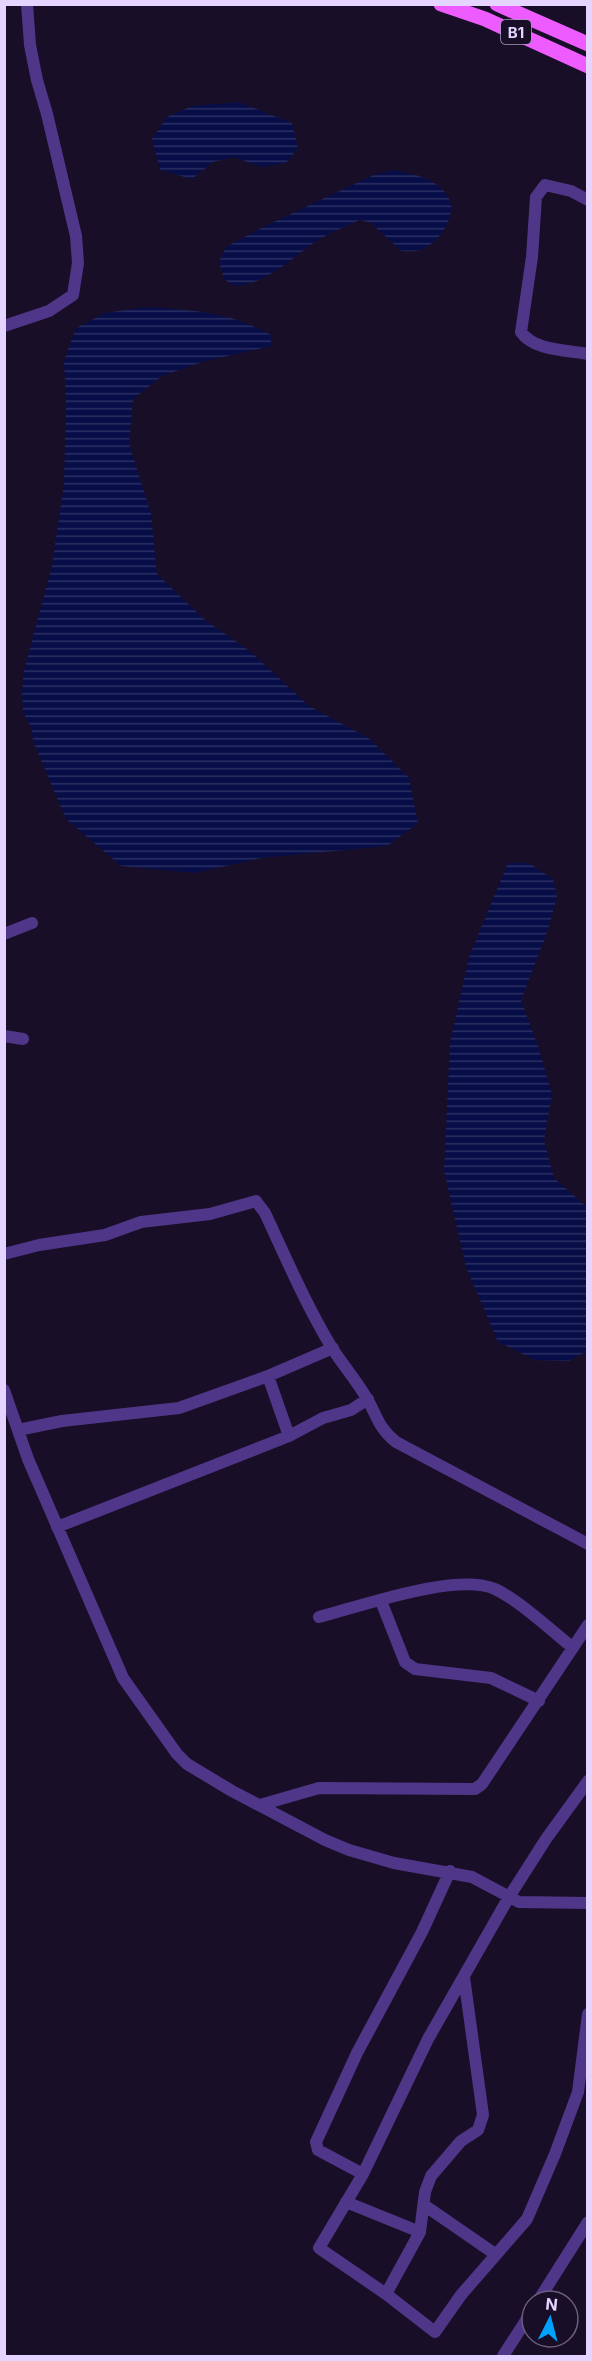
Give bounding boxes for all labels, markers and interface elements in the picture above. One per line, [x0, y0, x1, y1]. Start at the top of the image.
road number: B1 [501, 20, 531, 44]
north arrow [520, 2289, 580, 2349]
text: N [544, 2293, 559, 2315]

